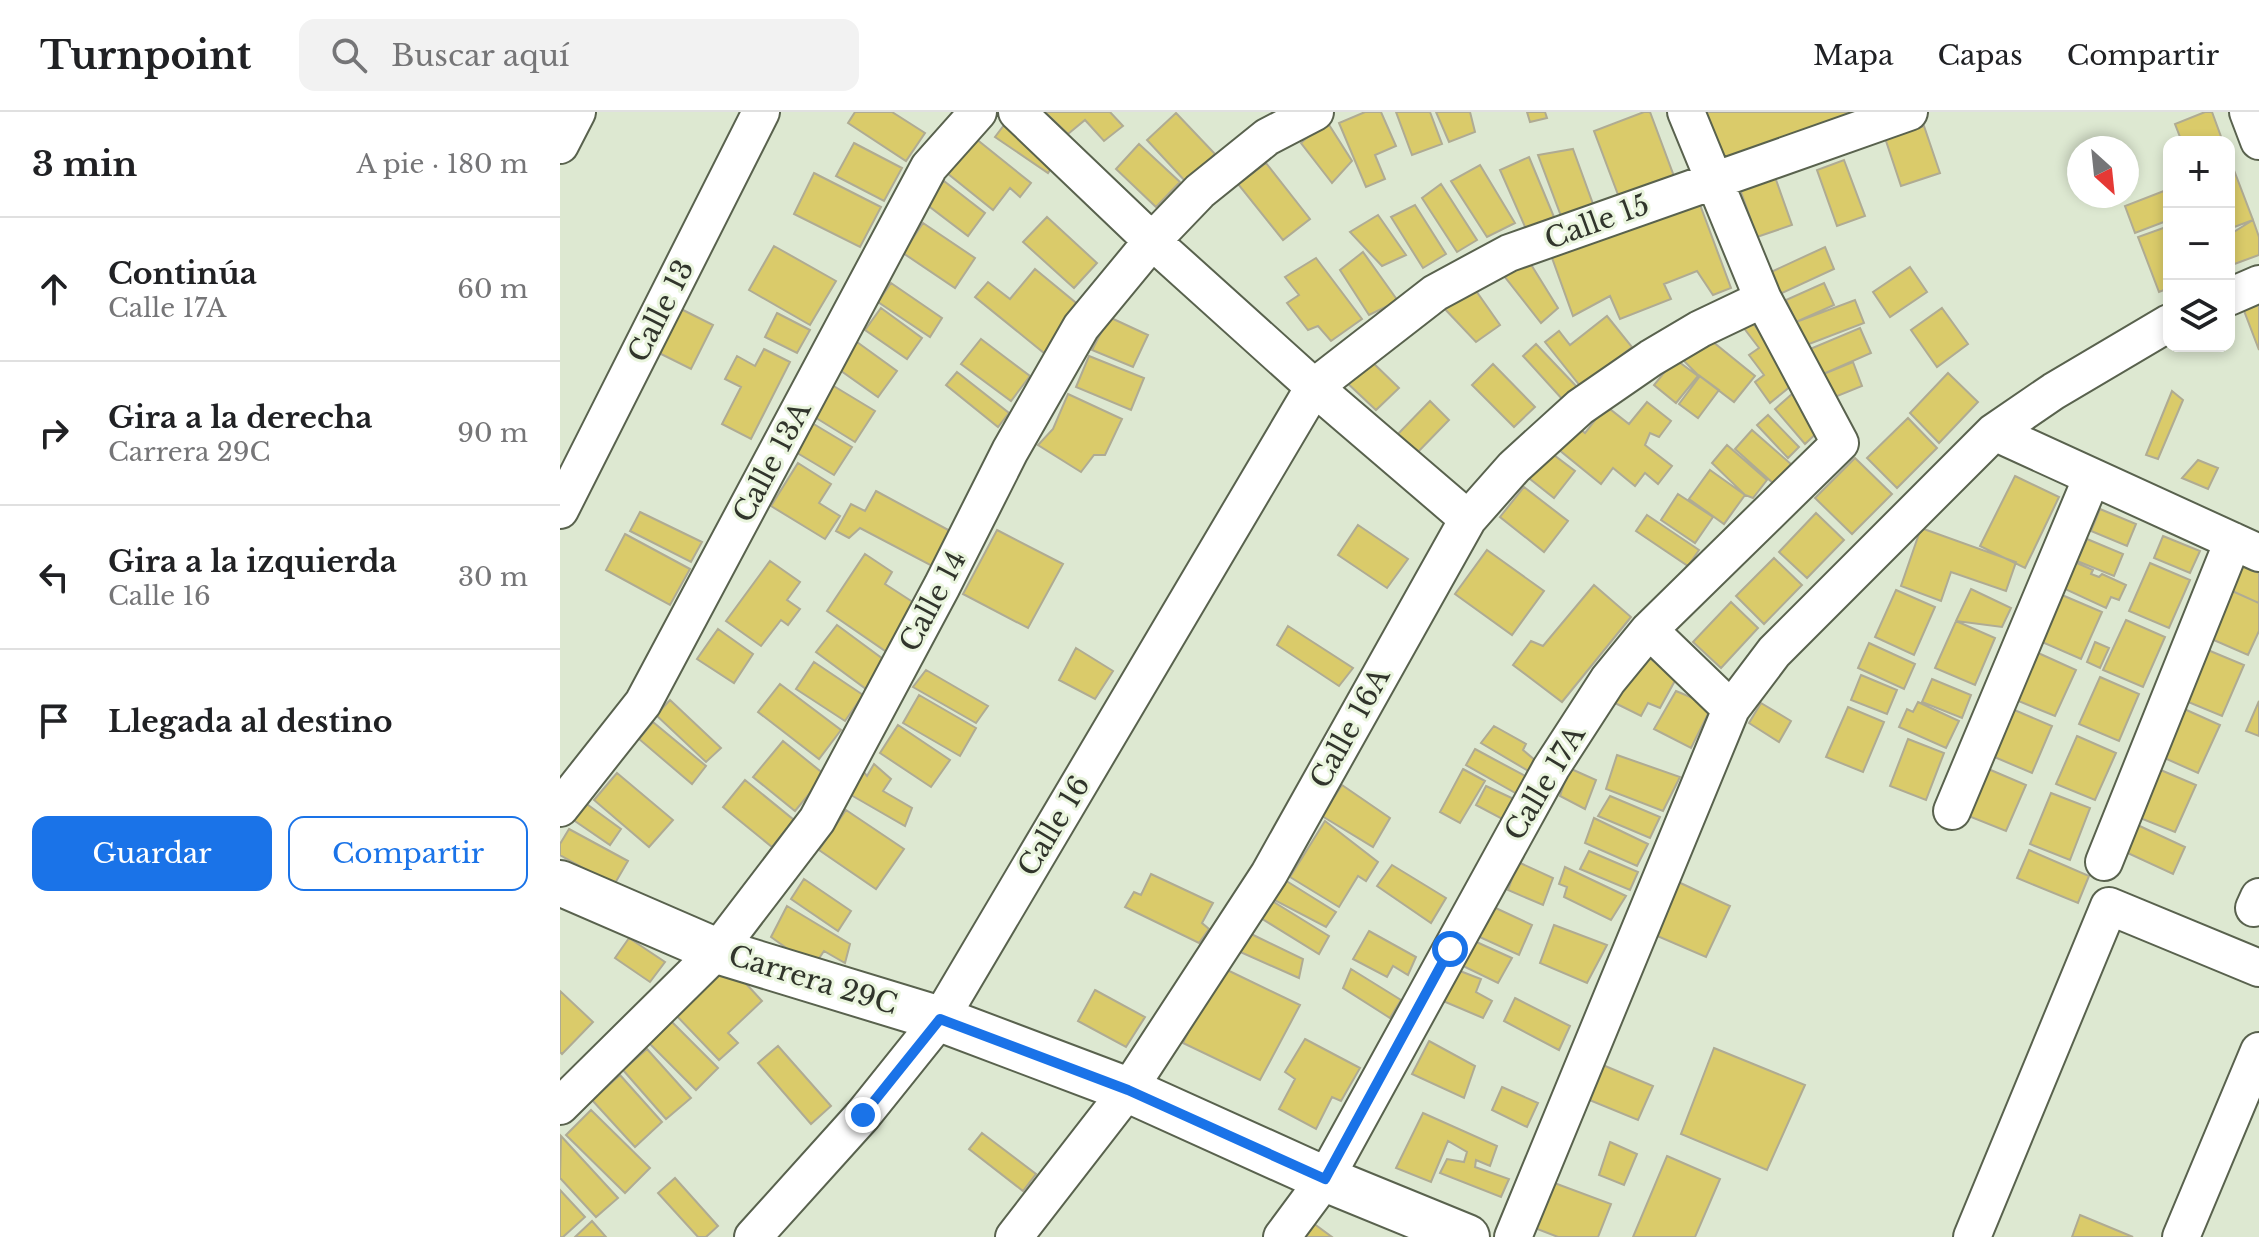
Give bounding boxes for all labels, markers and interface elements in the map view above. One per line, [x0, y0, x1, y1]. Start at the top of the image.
search box [299, 19, 859, 91]
text: Turnpoint [40, 32, 251, 79]
icon: search [327, 33, 371, 77]
text: Buscar aquí [391, 37, 569, 74]
text: Mapa [1813, 38, 1894, 73]
text: Capas [1938, 38, 2023, 73]
text: Compartir [2067, 38, 2219, 73]
north arrow [2067, 136, 2139, 208]
map controls [2163, 136, 2235, 352]
button: + [2163, 136, 2235, 208]
text: 3 min [32, 143, 137, 185]
text: A pie · 180 m [357, 148, 528, 180]
street label: Calle 15 [1540, 187, 1654, 257]
button: − [2163, 208, 2235, 280]
street label: Calle 13 [620, 254, 702, 368]
text: Continúa [108, 255, 257, 292]
icon: ahead [32, 267, 76, 311]
text: 60 m [457, 273, 528, 305]
button: layers [2163, 280, 2235, 352]
text: Calle 17A [108, 292, 226, 324]
street label: Calle 13A [726, 395, 819, 528]
text: Gira a la derecha [108, 399, 373, 436]
icon: right [32, 411, 76, 455]
text: 90 m [457, 417, 528, 449]
text: Carrera 29C [108, 436, 270, 468]
text: Gira a la izquierda [108, 543, 397, 580]
street label: Calle 14 [892, 545, 974, 657]
icon: left [32, 555, 76, 599]
text: 30 m [458, 561, 528, 593]
text: Calle 16 [108, 580, 211, 612]
street label: Calle 16A [1303, 661, 1398, 794]
icon: arrive [32, 699, 76, 743]
text: Llegada al destino [108, 703, 393, 740]
street label: Calle 17A [1497, 719, 1593, 847]
street label: Calle 16 [1010, 770, 1098, 882]
button: Guardar [32, 816, 272, 891]
button: Compartir [288, 816, 528, 891]
route start [1432, 931, 1468, 967]
street label: Carrera 29C [724, 938, 902, 1022]
route end [845, 1097, 881, 1133]

